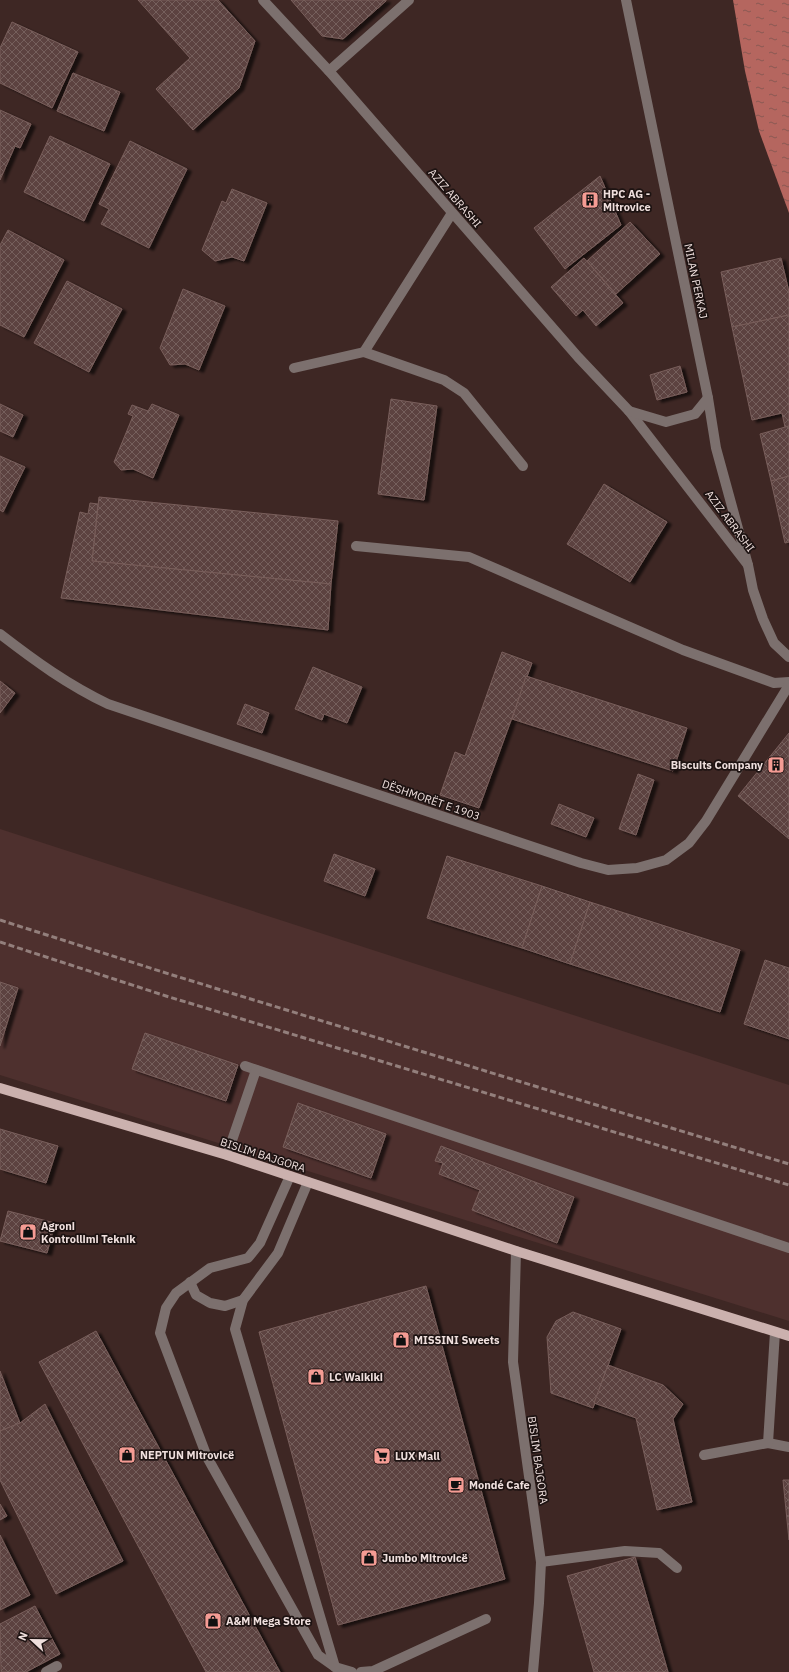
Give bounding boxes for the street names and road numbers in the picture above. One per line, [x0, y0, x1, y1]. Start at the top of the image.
street label: AZIZ ABRASHI [426, 166, 484, 230]
street label: MILAN PERKAJ [681, 242, 711, 320]
street label: AZIZ ABRASHI [702, 487, 758, 555]
street label: DËSHMORËT E 1903 [380, 777, 482, 823]
street label: BISLIM BAJGORA [219, 1135, 307, 1175]
street label: BISLIM BAJGORA [525, 1415, 551, 1505]

